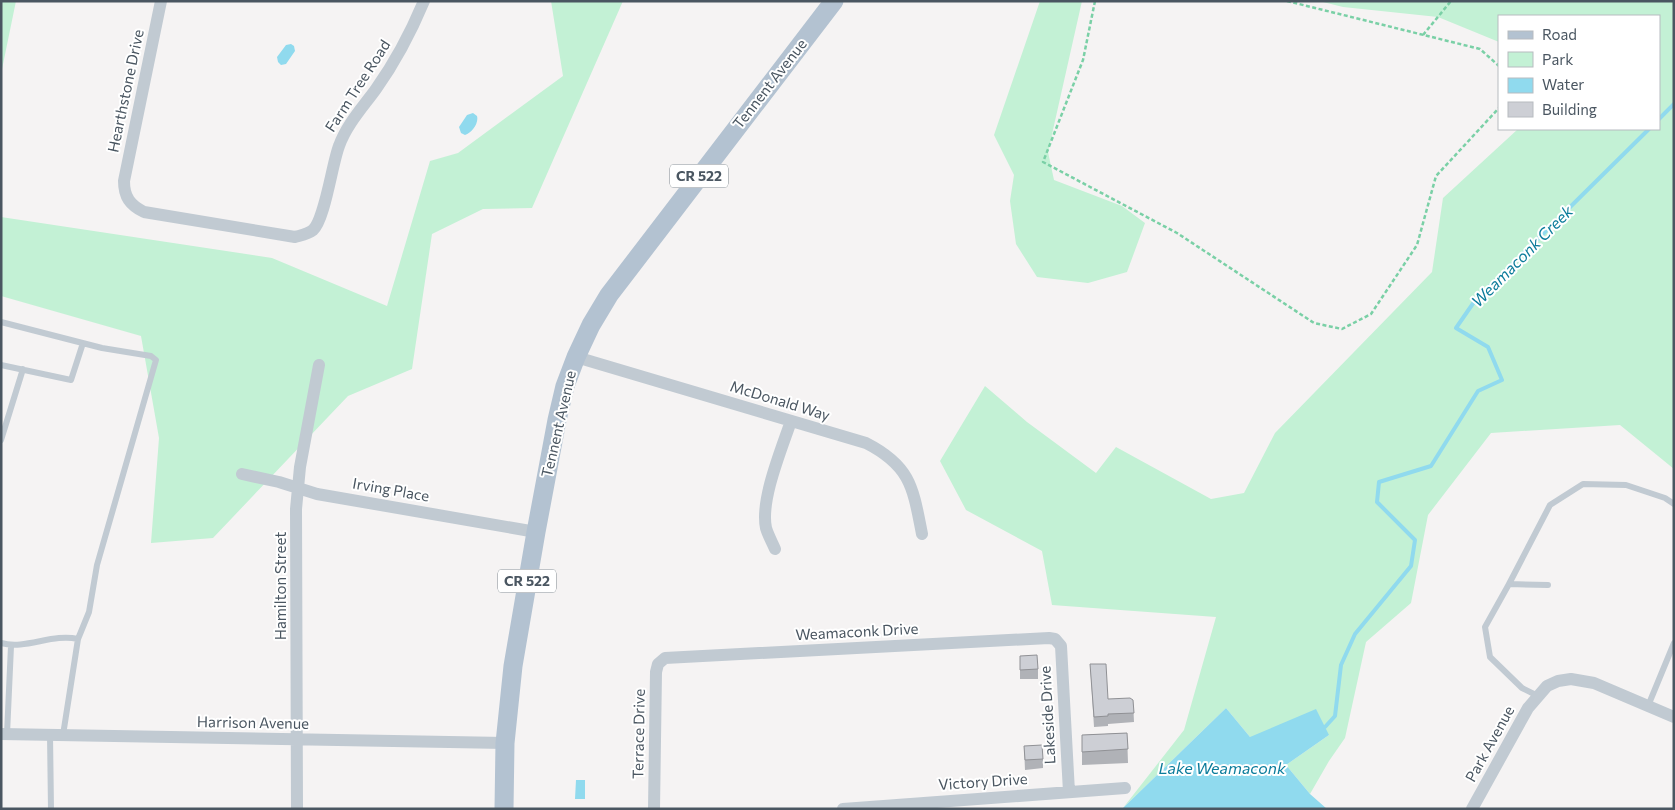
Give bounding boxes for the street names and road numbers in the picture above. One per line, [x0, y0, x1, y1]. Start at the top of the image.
street label: Hearthstone Drive [103, 28, 147, 154]
street label: Tennent Avenue [729, 35, 810, 132]
street label: Farm Tree Road [321, 36, 394, 135]
road number: CR 522 [670, 165, 728, 188]
street label: Tennent Avenue [537, 369, 579, 479]
street label: McDonald Way [728, 376, 833, 424]
street label: Irving Place [351, 473, 431, 505]
street label: Hamilton Street [271, 532, 289, 640]
road number: CR 522 [498, 570, 556, 592]
street label: Weamaconk Drive [795, 619, 919, 643]
street label: Lakeside Drive [1035, 665, 1059, 765]
street label: Terrace Drive [628, 689, 648, 779]
street label: Park Avenue [1461, 702, 1517, 785]
street label: Harrison Avenue [197, 712, 309, 732]
street label: Victory Drive [938, 769, 1028, 793]

